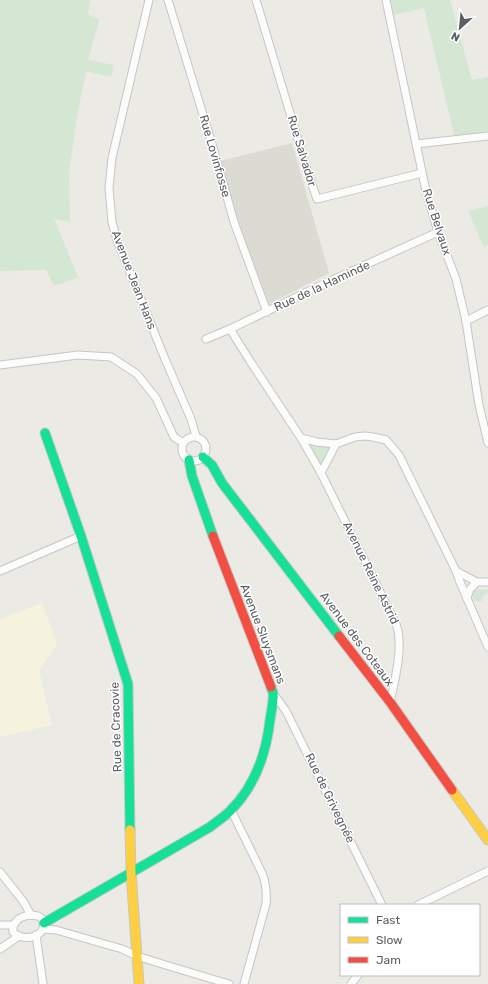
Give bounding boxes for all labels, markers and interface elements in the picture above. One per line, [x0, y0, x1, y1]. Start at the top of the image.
north arrow [440, 8, 480, 48]
text: N [449, 29, 462, 44]
street label: Rue Lovinfosse [197, 113, 234, 199]
street label: Rue Salvador [285, 114, 320, 189]
street label: Rue Belvaux [420, 187, 455, 258]
street label: Avenue Jean Hans [109, 229, 159, 331]
street label: Rue de la Haminde [272, 258, 372, 314]
street label: Avenue Reine Astrid [340, 519, 402, 627]
street label: Avenue Sluysmans [238, 582, 288, 686]
street label: Avenue des Coteaux [317, 589, 397, 689]
street label: Rue de Cracovie [107, 681, 125, 772]
street label: Rue de Grivegnée [302, 751, 358, 845]
legend [340, 904, 480, 976]
text: Fast [376, 913, 400, 927]
text: Slow [376, 933, 403, 947]
text: Jam [376, 953, 401, 967]

